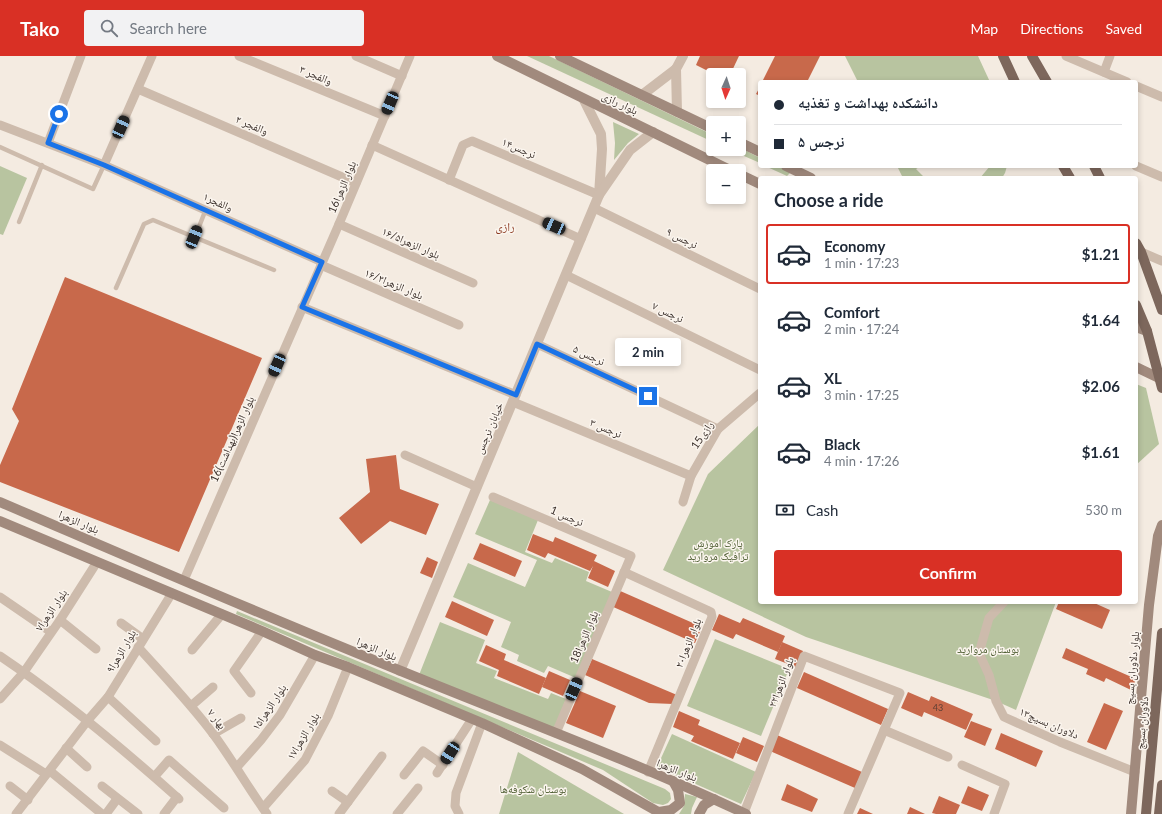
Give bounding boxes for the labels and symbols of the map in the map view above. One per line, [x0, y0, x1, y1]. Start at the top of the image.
street label: والفجر ۳ [298, 62, 334, 87]
north arrow [706, 68, 746, 108]
street label: بلوار رازی [600, 88, 640, 118]
car [380, 90, 400, 116]
route start [50, 105, 68, 123]
street label: والفجر ۲ [234, 112, 270, 137]
car [111, 114, 131, 140]
street label: نرجس۱۴ [500, 135, 538, 161]
street label: 16بلوار الزهرا [325, 159, 359, 215]
street label: والفجر۱ [201, 189, 235, 214]
car [541, 216, 567, 236]
district label: رازی [495, 219, 515, 234]
car [184, 224, 204, 250]
street label: بلوار الزهرا۱۶/۵ [380, 224, 442, 261]
street label: نرجس ۹ [664, 224, 700, 252]
street label: بلوار الزهرا۱۶/۳ [363, 265, 425, 302]
street label: نرجس ۷ [650, 298, 686, 326]
callout: 2 min [615, 338, 681, 366]
street label: نرجس ۵ [571, 342, 607, 368]
car [267, 352, 287, 378]
route end [639, 387, 657, 405]
street label: 16بلوار الزهرا(بهداشت) [207, 394, 257, 484]
street label: خیابان نرجس [472, 400, 506, 456]
street label: نرجس ۳ [588, 415, 624, 441]
street label: 15رازی [688, 418, 716, 452]
street label: 1 نرجس [548, 503, 586, 529]
street label: بلوار الزهرا [57, 507, 101, 536]
park label: پارک اموزش ترافیک مروارید [687, 536, 749, 562]
street label: بلوار الزهرا۷ [32, 586, 70, 633]
street label: 18بلوار الزهرا [567, 609, 601, 665]
street label: بلوار الزهرا۲۰ [672, 616, 704, 670]
street label: بلوار الزهرا۹ [103, 627, 139, 675]
street label: بلوار دلاوران بسیج [1122, 631, 1142, 705]
street label: بلوار الزهرا [355, 634, 399, 663]
park label: بوستان مروارید [957, 642, 1019, 656]
street label: بلوار الزهرا۲۲ [765, 655, 796, 709]
car [564, 676, 584, 702]
street label: بلوار الزهرا۱۵ [249, 681, 289, 732]
street label: دلاوران بسیج [1133, 695, 1151, 750]
house number: 43 [933, 702, 943, 713]
street label: دلاوران بسیج۱۳ [1017, 704, 1081, 742]
street label: بهار ۷ [205, 706, 229, 732]
street label: بلوار الزهرا۱۷ [283, 710, 322, 762]
car [438, 740, 462, 766]
street label: بلوار الزهرا [655, 756, 699, 784]
park label: بوستان شکوفه‌ها [500, 782, 566, 796]

